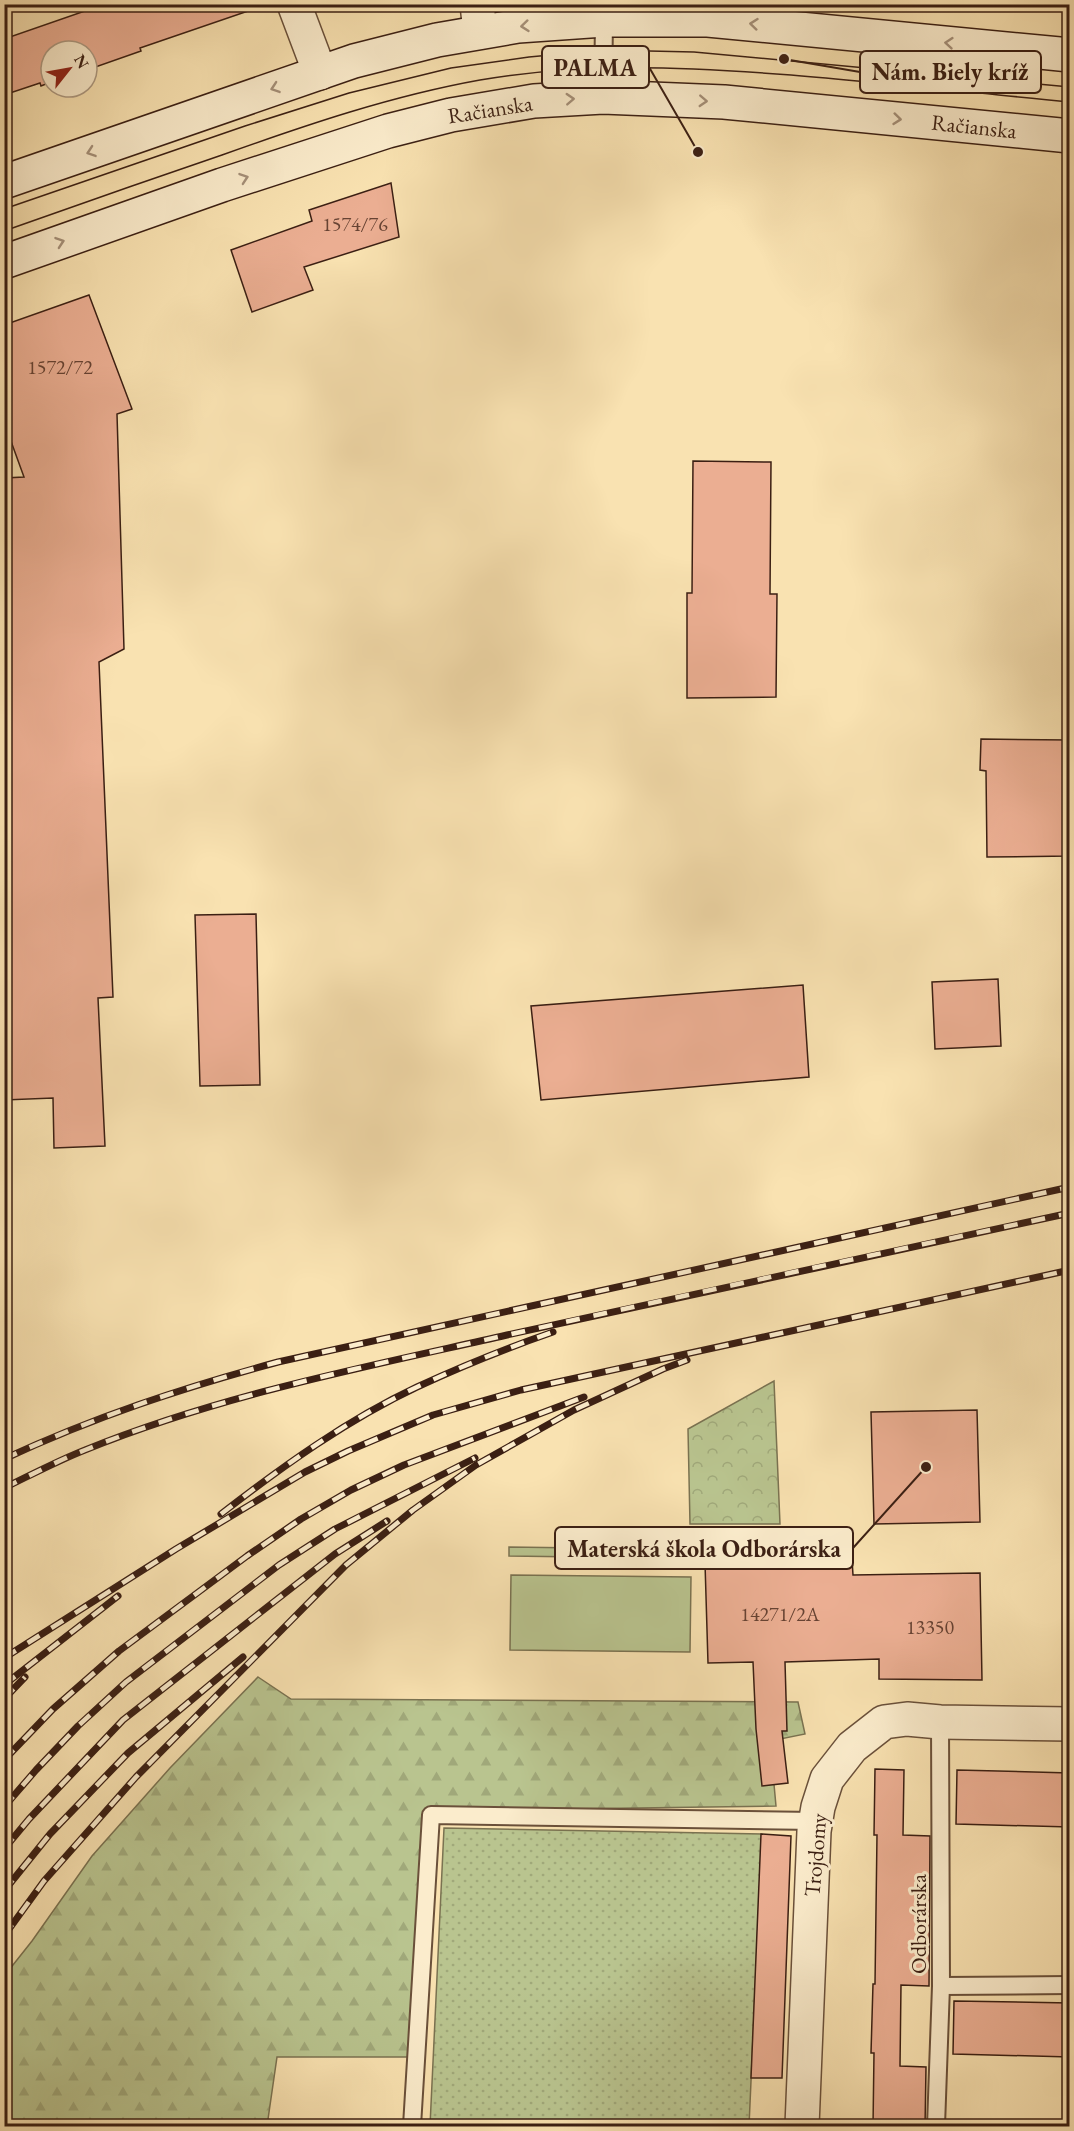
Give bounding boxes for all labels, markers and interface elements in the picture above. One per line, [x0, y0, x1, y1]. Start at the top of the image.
one-way arrow [750, 18, 759, 31]
one-way arrow [521, 19, 530, 31]
one-way arrow [944, 37, 953, 50]
north arrow [39, 39, 99, 99]
callout: PALMA [542, 46, 649, 88]
text: N [69, 51, 94, 73]
callout: Nám. Biely kríž [860, 51, 1041, 93]
text: PALMA [554, 52, 637, 83]
text: Nám. Biely kríž [871, 56, 1029, 88]
one-way arrow [270, 81, 281, 93]
street label: Račianska [446, 88, 535, 130]
one-way arrow [565, 92, 574, 105]
one-way arrow [699, 94, 708, 107]
street label: Račianska [930, 108, 1018, 145]
one-way arrow [893, 112, 902, 125]
one-way arrow [86, 144, 97, 157]
one-way arrow [238, 172, 249, 185]
house number: 1574/76 [322, 211, 388, 237]
one-way arrow [54, 237, 65, 249]
house number: 1572/72 [27, 354, 93, 380]
callout: Materská škola Odborárska [555, 1527, 853, 1569]
text: Materská škola Odborárska [567, 1533, 842, 1564]
house number: 14271/2A [740, 1601, 820, 1627]
house number: 13350 [906, 1614, 954, 1640]
street label: Trojdomy [797, 1812, 834, 1898]
street label: Odborárska [904, 1874, 933, 1974]

